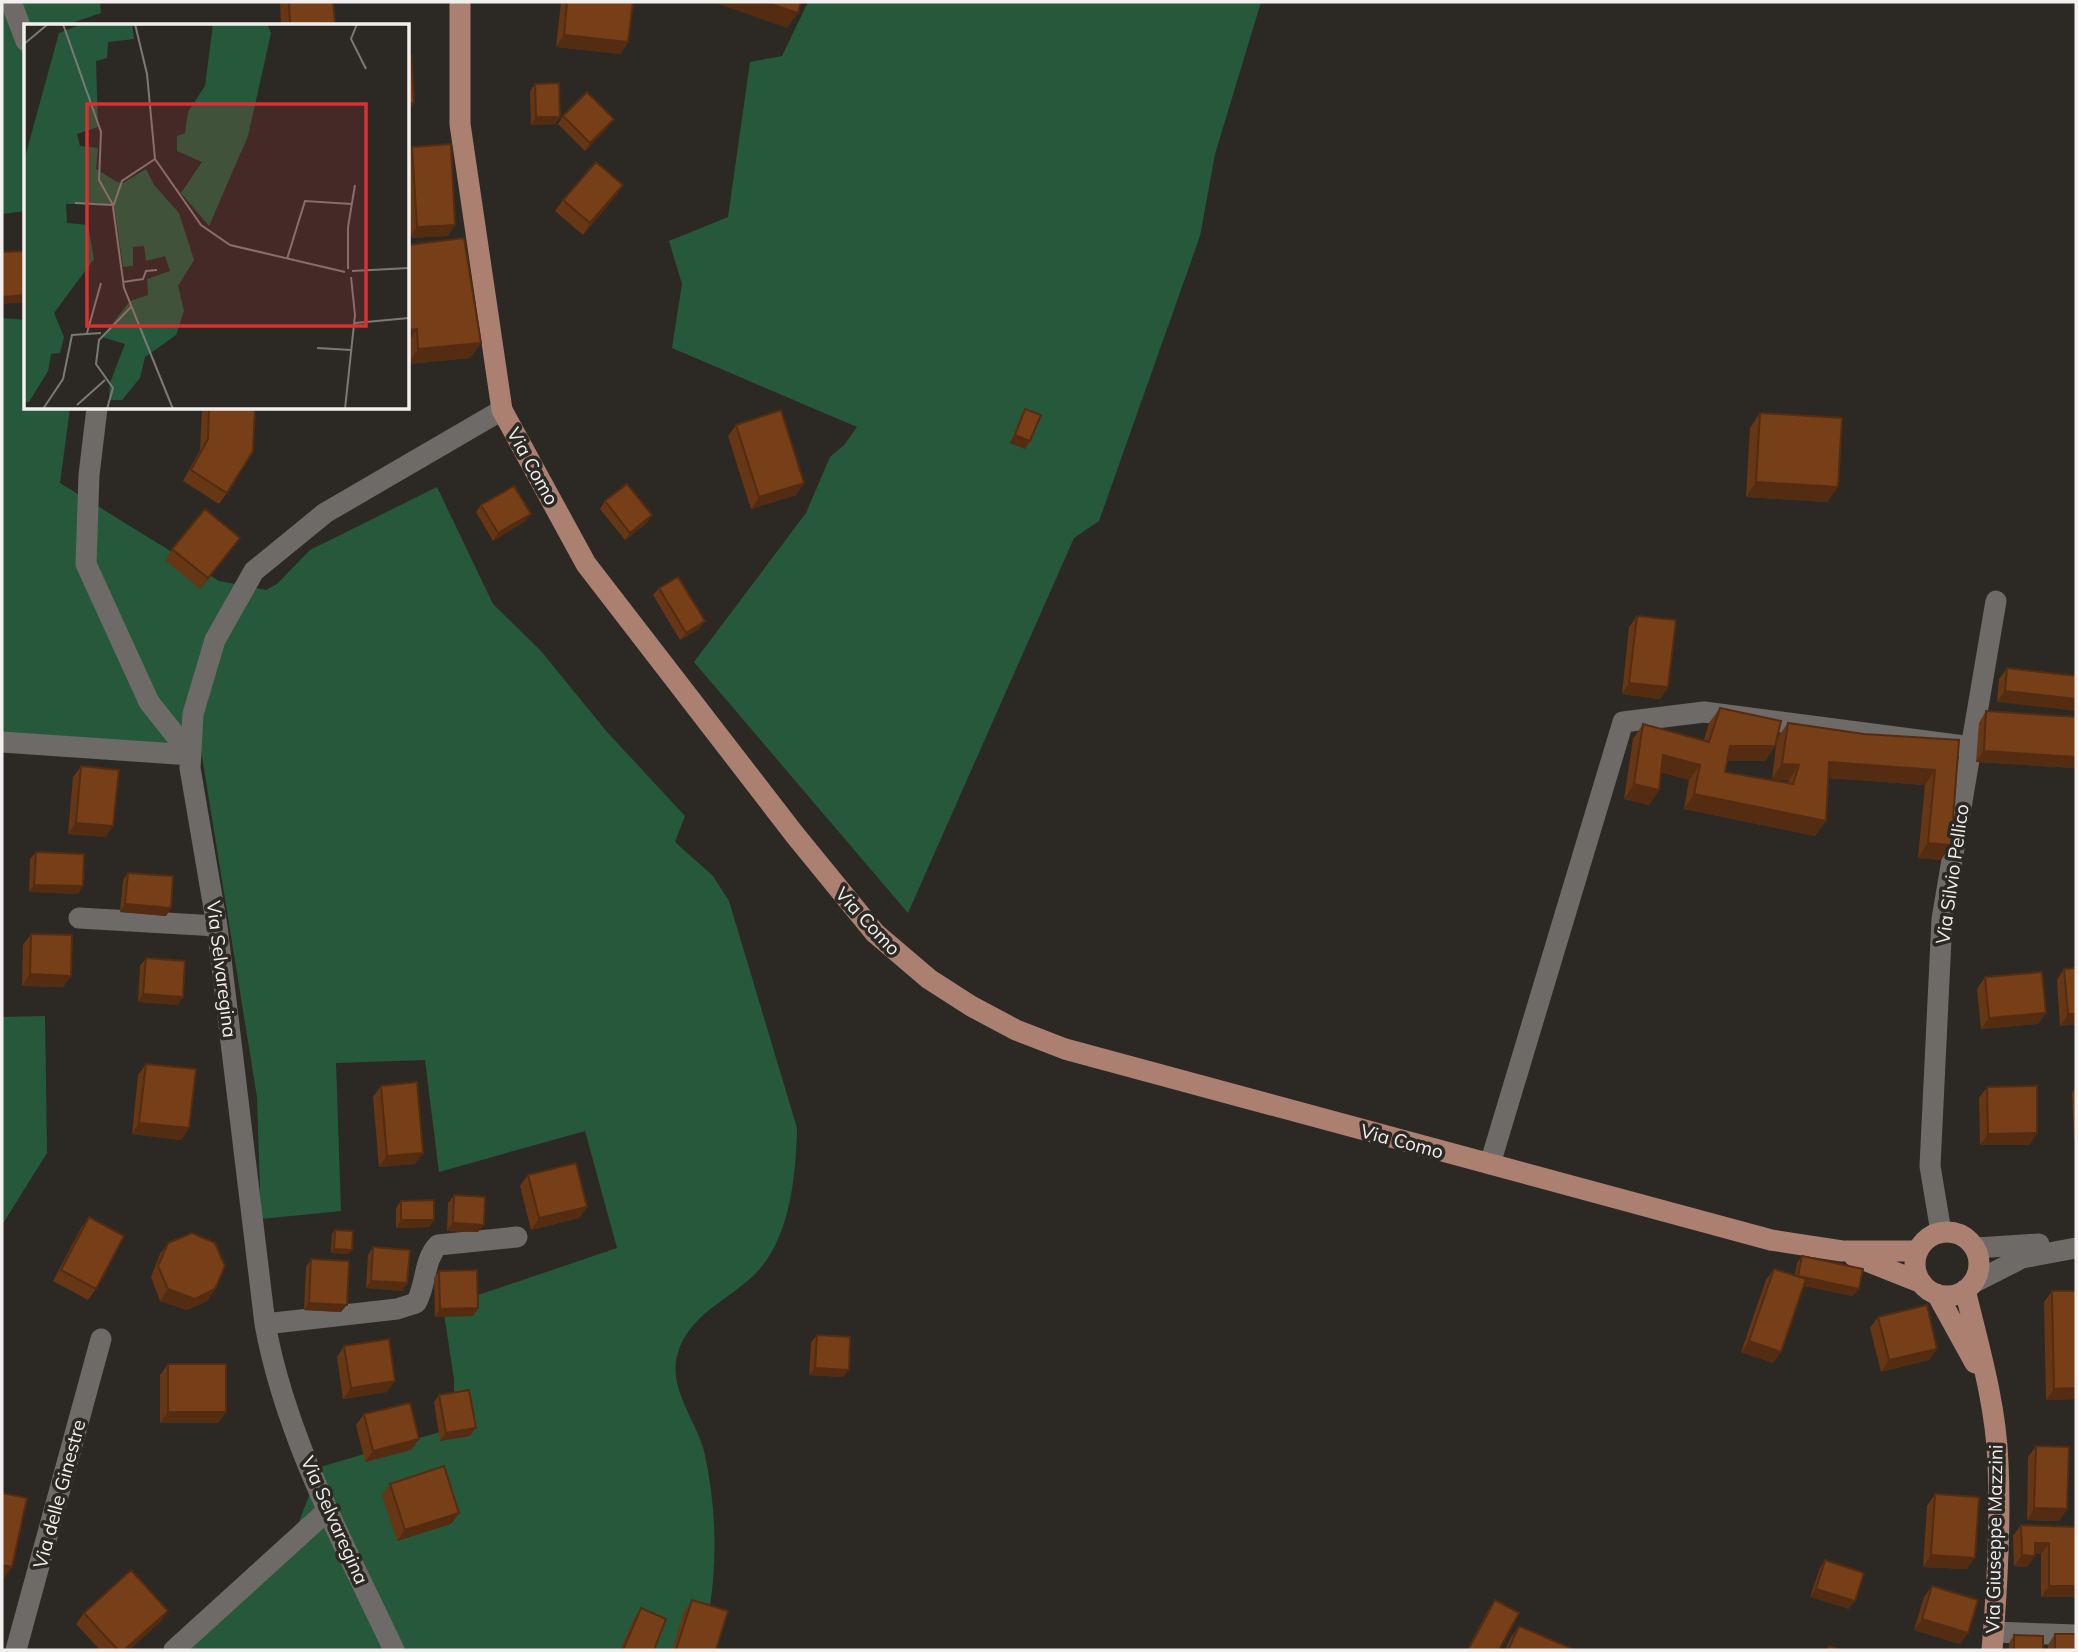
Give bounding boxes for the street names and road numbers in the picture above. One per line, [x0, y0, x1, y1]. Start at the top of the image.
street label: Via Como [502, 423, 564, 509]
street label: Via Silvio Pellico [1930, 802, 1974, 946]
street label: Via Como [830, 882, 906, 960]
street label: Via Selvaregina [202, 899, 242, 1039]
street label: Via Como [1358, 1118, 1446, 1164]
street label: Via delle Ginestre [28, 1417, 90, 1571]
street label: Via Giuseppe Mazzini [1980, 1444, 2008, 1634]
street label: Via Selvaregina [296, 1452, 374, 1588]

